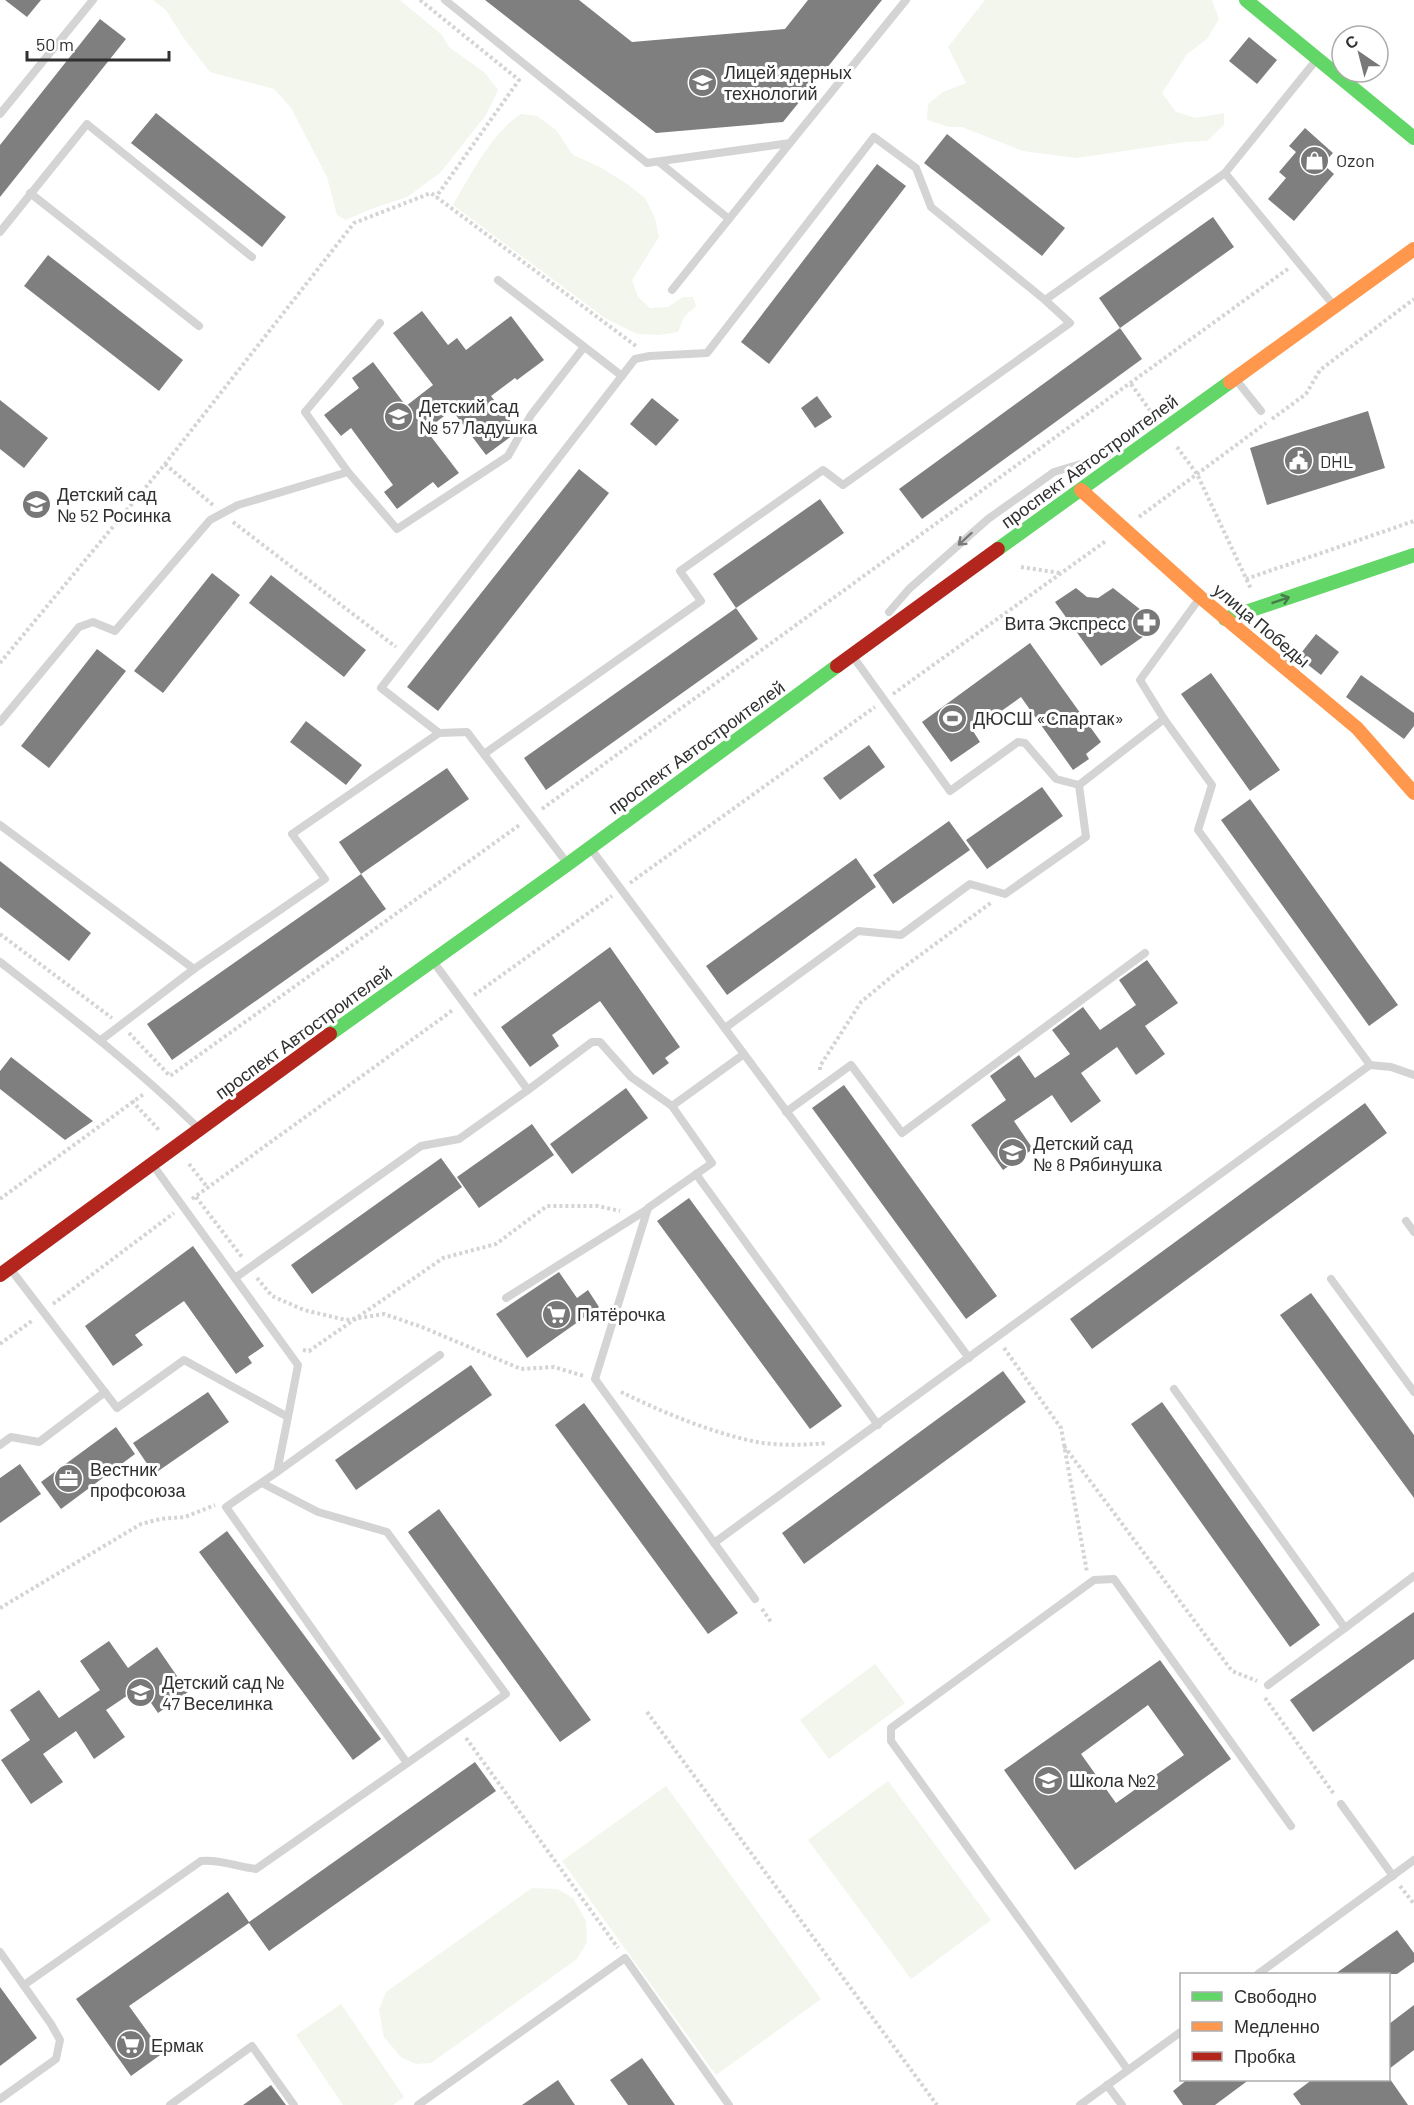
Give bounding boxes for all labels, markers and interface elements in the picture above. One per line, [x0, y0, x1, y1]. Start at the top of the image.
scale bar [27, 24, 170, 62]
north arrow [1330, 24, 1390, 84]
text: С [1341, 30, 1362, 52]
text: 50 m [36, 33, 74, 55]
place label: Лицей ядерных технологий [724, 61, 852, 104]
school or university icon: Лицей ядерных технологий [687, 66, 719, 98]
shop icon: Ozon [1299, 144, 1331, 176]
place label: Ozon [1336, 149, 1375, 171]
street label: проспект Автостроителей [996, 389, 1182, 533]
place label: Детский сад № 57 Ладушка [419, 395, 538, 438]
school or university icon: Детский сад № 57 Ладушка [382, 400, 414, 432]
public building icon: DHL [1283, 445, 1315, 477]
place label: DHL [1320, 450, 1353, 472]
place label: Детский сад № 52 Росинка [57, 483, 172, 526]
school or university icon: Детский сад № 52 Росинка [20, 488, 52, 520]
one-way arrow [958, 532, 973, 546]
street label: улица Победы [1209, 578, 1315, 672]
one-way arrow [1271, 594, 1290, 605]
pharmacy icon: Вита Экспресс [1131, 607, 1163, 639]
place label: Вита Экспресс [1005, 612, 1126, 634]
street label: проспект Автостроителей [603, 675, 789, 819]
sports icon: ДЮСШ «Спартак» [936, 702, 968, 734]
place label: ДЮСШ «Спартак» [973, 707, 1124, 729]
street label: проспект Автостроителей [210, 960, 396, 1104]
place label: Детский сад № 8 Рябинушка [1033, 1132, 1163, 1175]
school or university icon: Детский сад № 8 Рябинушка [996, 1137, 1028, 1169]
supermarket icon: Пятёрочка [540, 1298, 572, 1330]
place label: Пятёрочка [577, 1303, 666, 1325]
place label: Вестник профсоюза [90, 1458, 187, 1501]
office icon: Вестник профсоюза [53, 1463, 85, 1495]
place label: Детский сад № 47 Веселинка [162, 1671, 285, 1714]
school or university icon: Детский сад № 47 Веселинка [125, 1676, 157, 1708]
school or university icon: Школа №2 [1032, 1764, 1064, 1796]
place label: Школа №2 [1069, 1769, 1156, 1791]
legend [1180, 1973, 1390, 2081]
text: Свободно [1234, 1985, 1317, 2007]
text: Медленно [1234, 2015, 1320, 2037]
supermarket icon: Ермак [114, 2029, 146, 2061]
place label: Ермак [151, 2034, 203, 2056]
text: Пробка [1234, 2045, 1297, 2067]

